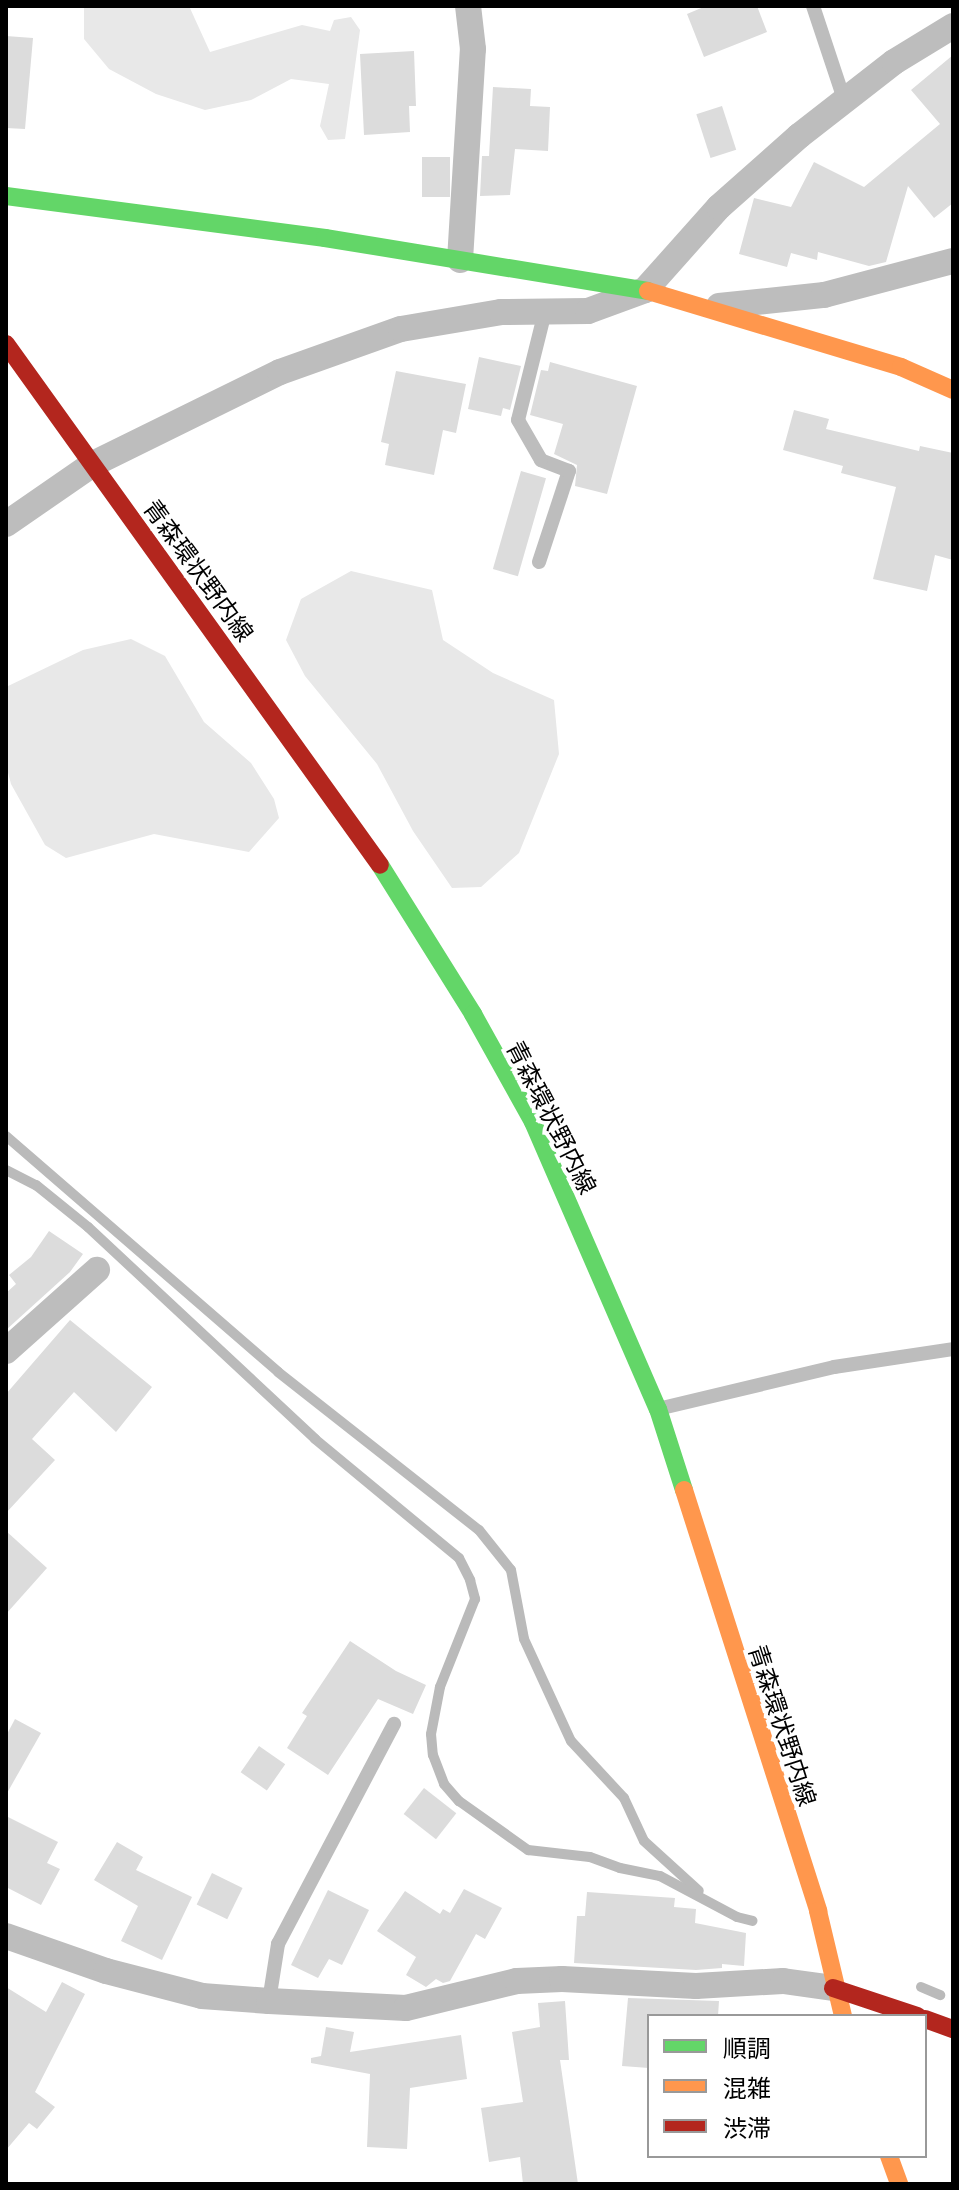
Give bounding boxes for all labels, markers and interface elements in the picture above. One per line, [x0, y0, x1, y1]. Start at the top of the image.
street label: 青森環状野内線 [138, 494, 260, 646]
street label: 青森環状野内線 [501, 1036, 603, 1198]
street label: 青森環状野内線 [743, 1641, 823, 1809]
legend [647, 2014, 927, 2158]
text: 順調 [723, 2033, 771, 2062]
text: 混雑 [723, 2073, 771, 2102]
text: 渋滞 [723, 2113, 771, 2142]

